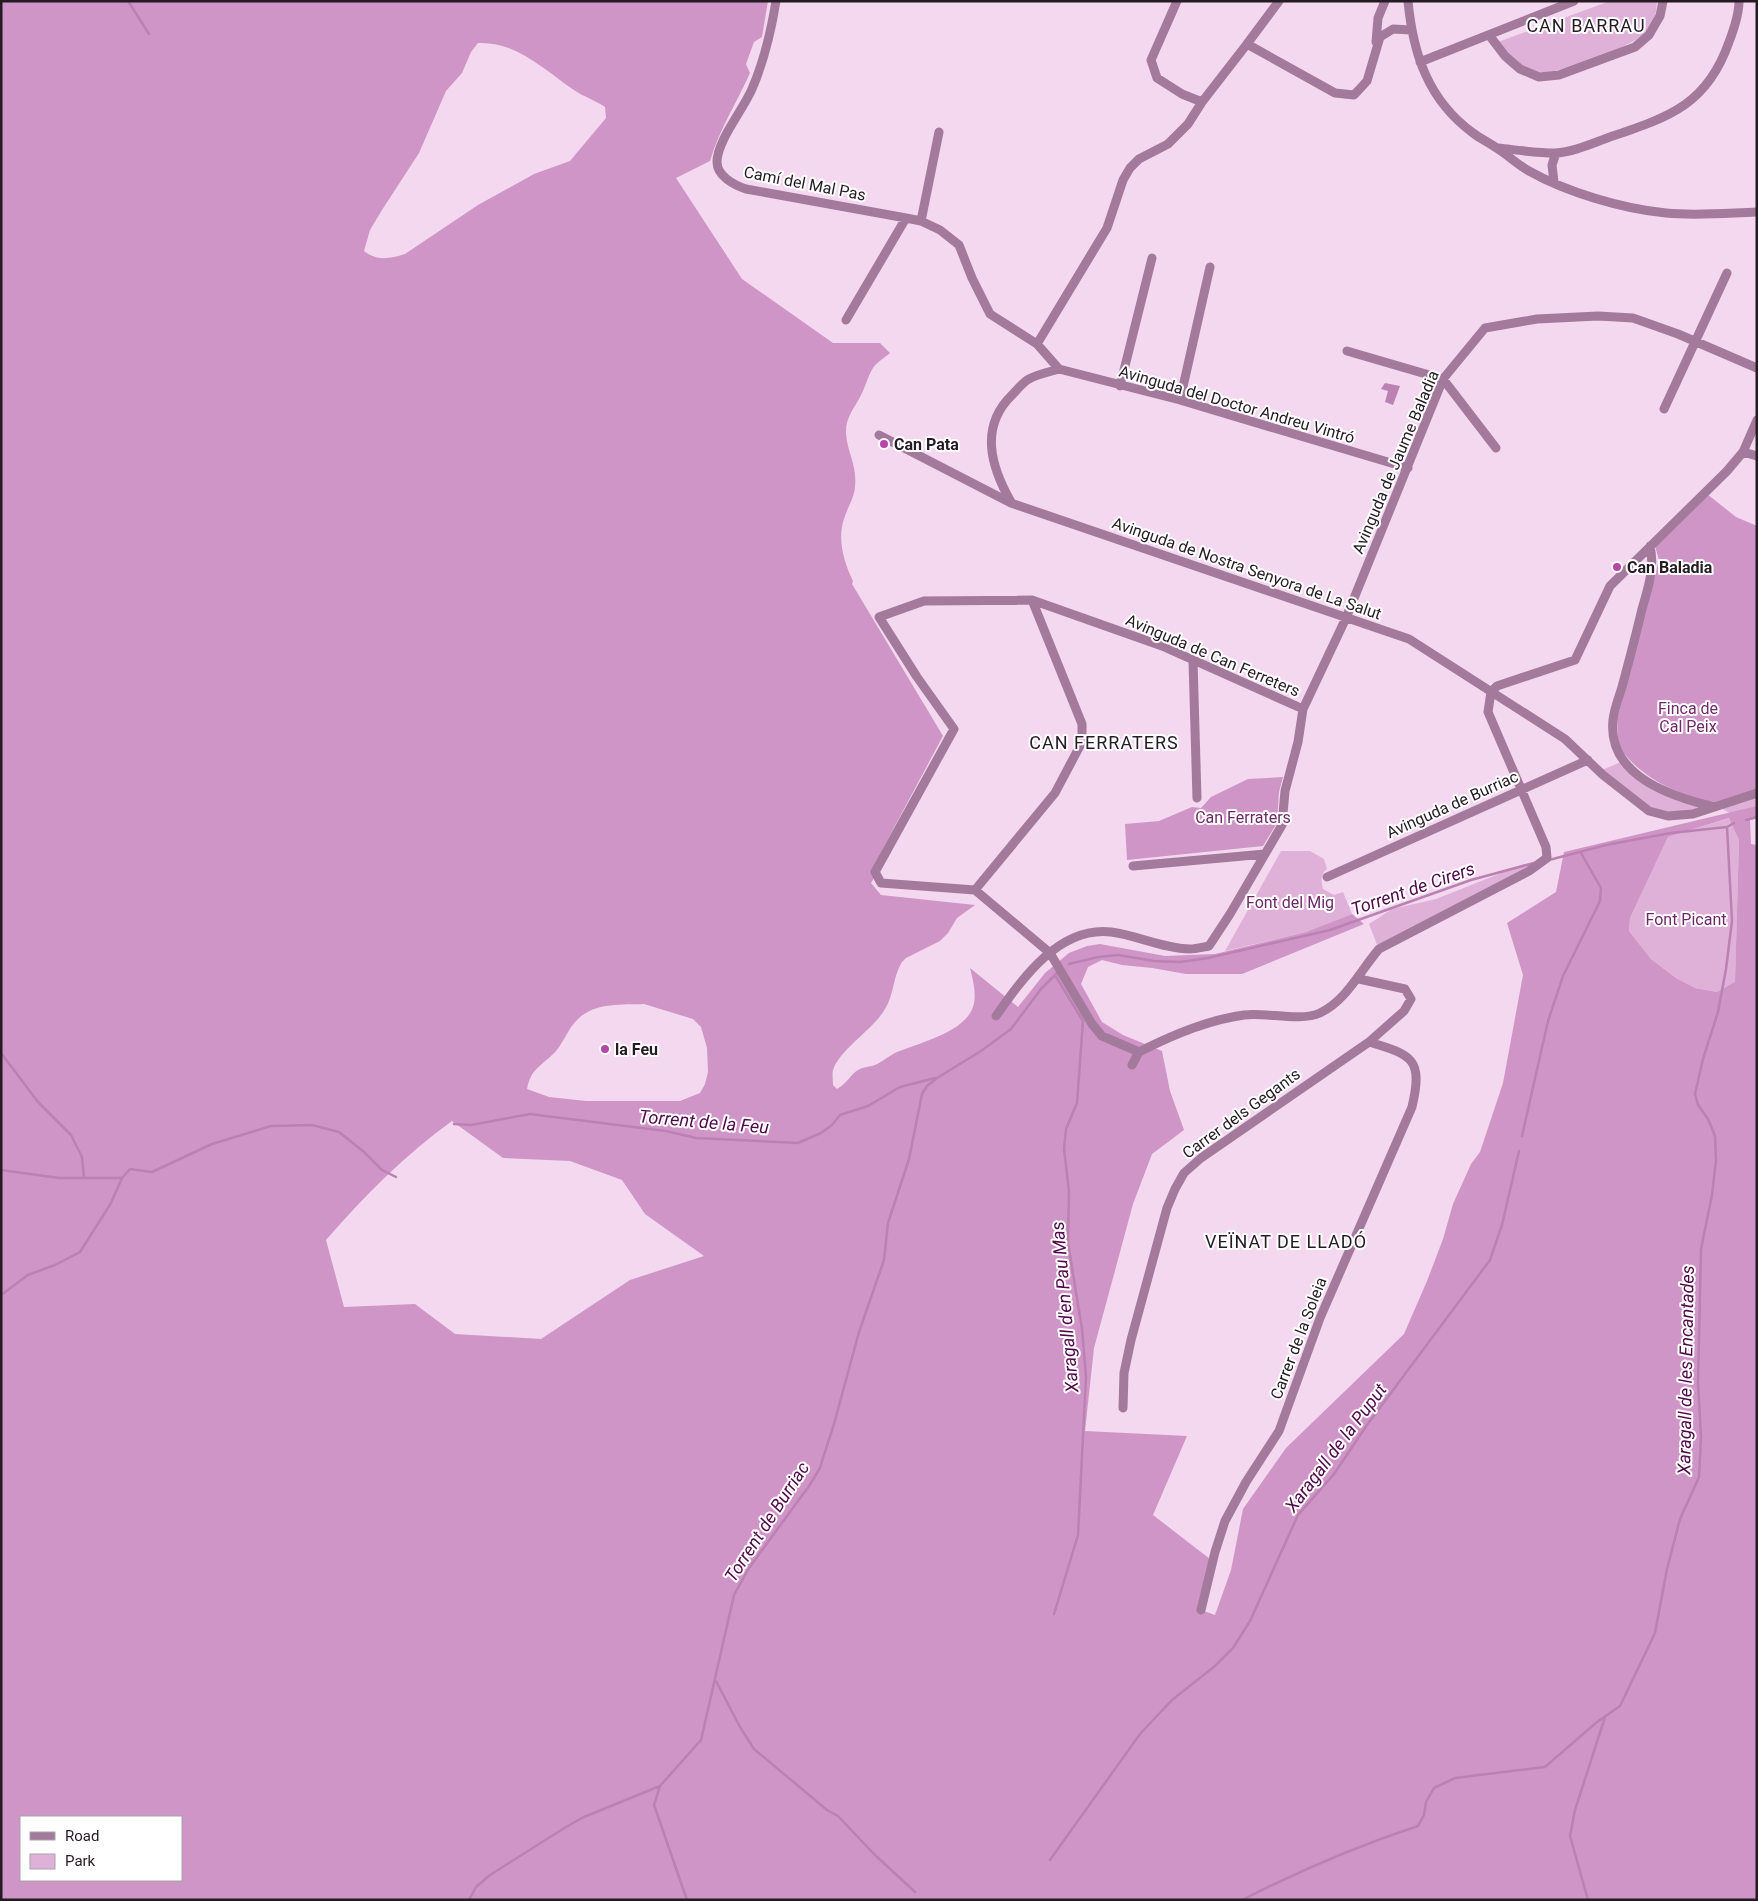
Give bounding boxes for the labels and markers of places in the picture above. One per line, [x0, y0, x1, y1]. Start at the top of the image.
place label: Can Pata [894, 435, 959, 454]
marker: Can Pata [878, 438, 890, 450]
place label: Can Baladia [1627, 558, 1713, 577]
marker: Can Baladia [1611, 561, 1623, 573]
place label: la Feu [615, 1040, 658, 1059]
marker: la Feu [599, 1043, 611, 1055]

